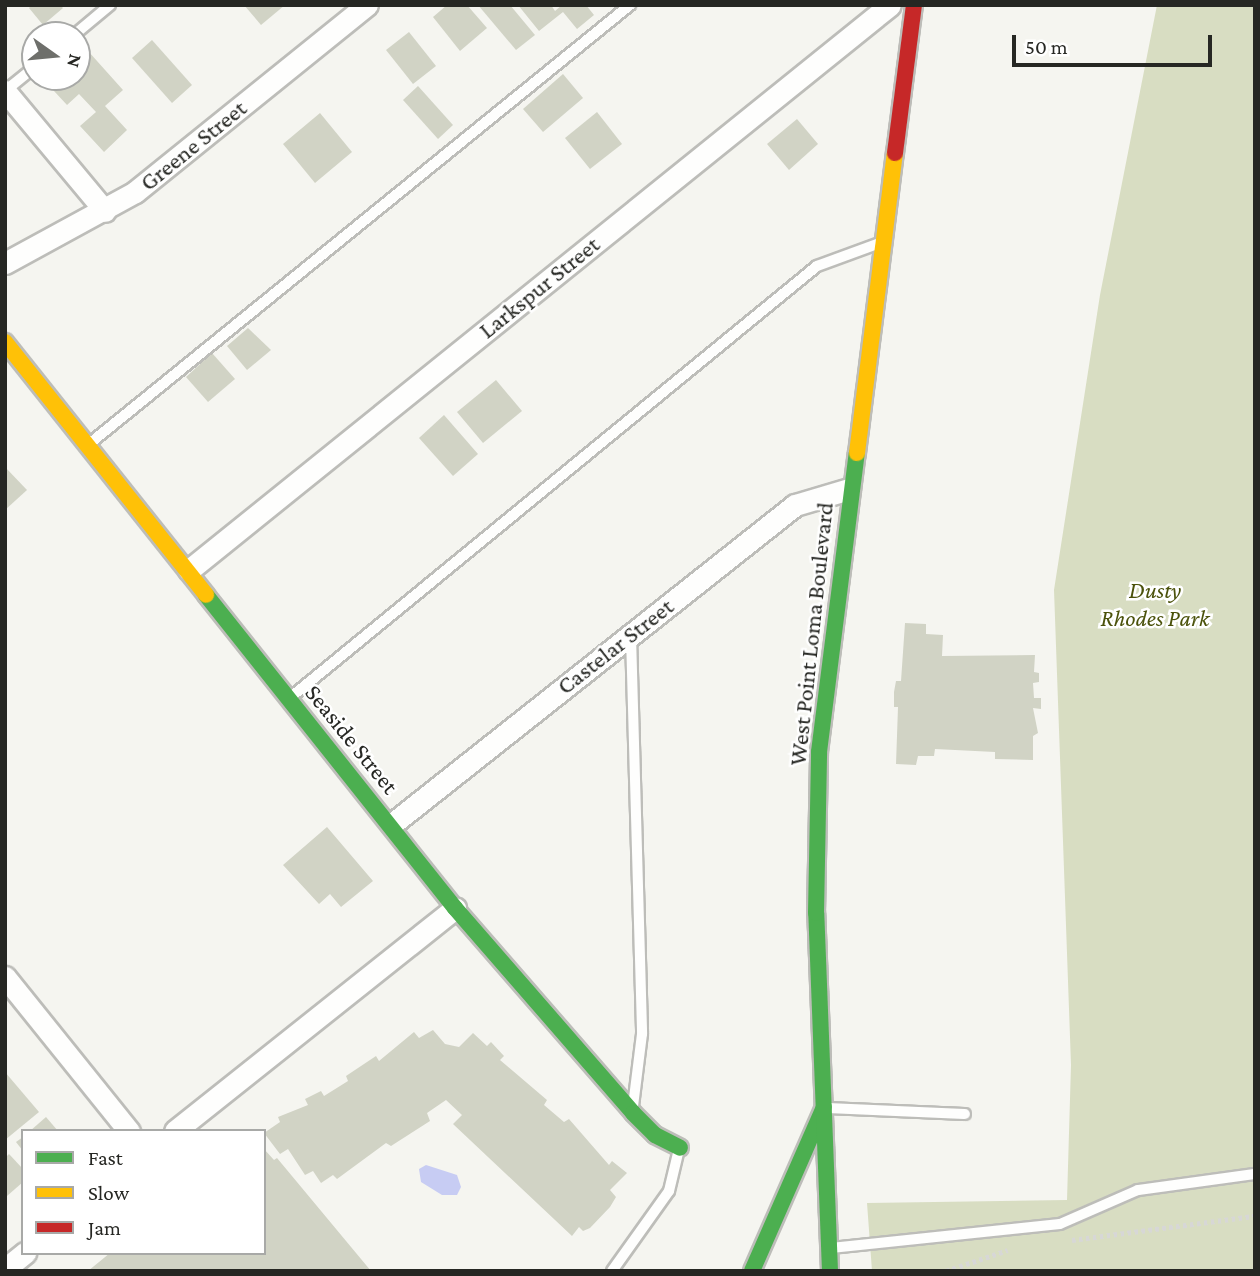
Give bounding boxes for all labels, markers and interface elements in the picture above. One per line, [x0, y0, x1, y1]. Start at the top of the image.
north arrow [21, 21, 91, 91]
scale bar [1015, 21, 1214, 65]
text: 50 m [1025, 35, 1068, 59]
text: N [63, 52, 87, 70]
street label: Greene Street [134, 93, 252, 197]
street label: Larkspur Street [473, 230, 605, 344]
street label: West Point Loma Boulevard [783, 501, 839, 767]
park label: Dusty Rhodes Park [1101, 576, 1209, 632]
street label: Castelar Street [551, 592, 679, 700]
street label: Seaside Street [299, 678, 405, 800]
legend [21, 1129, 266, 1255]
text: Fast [88, 1146, 123, 1170]
text: Slow [88, 1181, 129, 1205]
text: Jam [88, 1216, 121, 1240]

